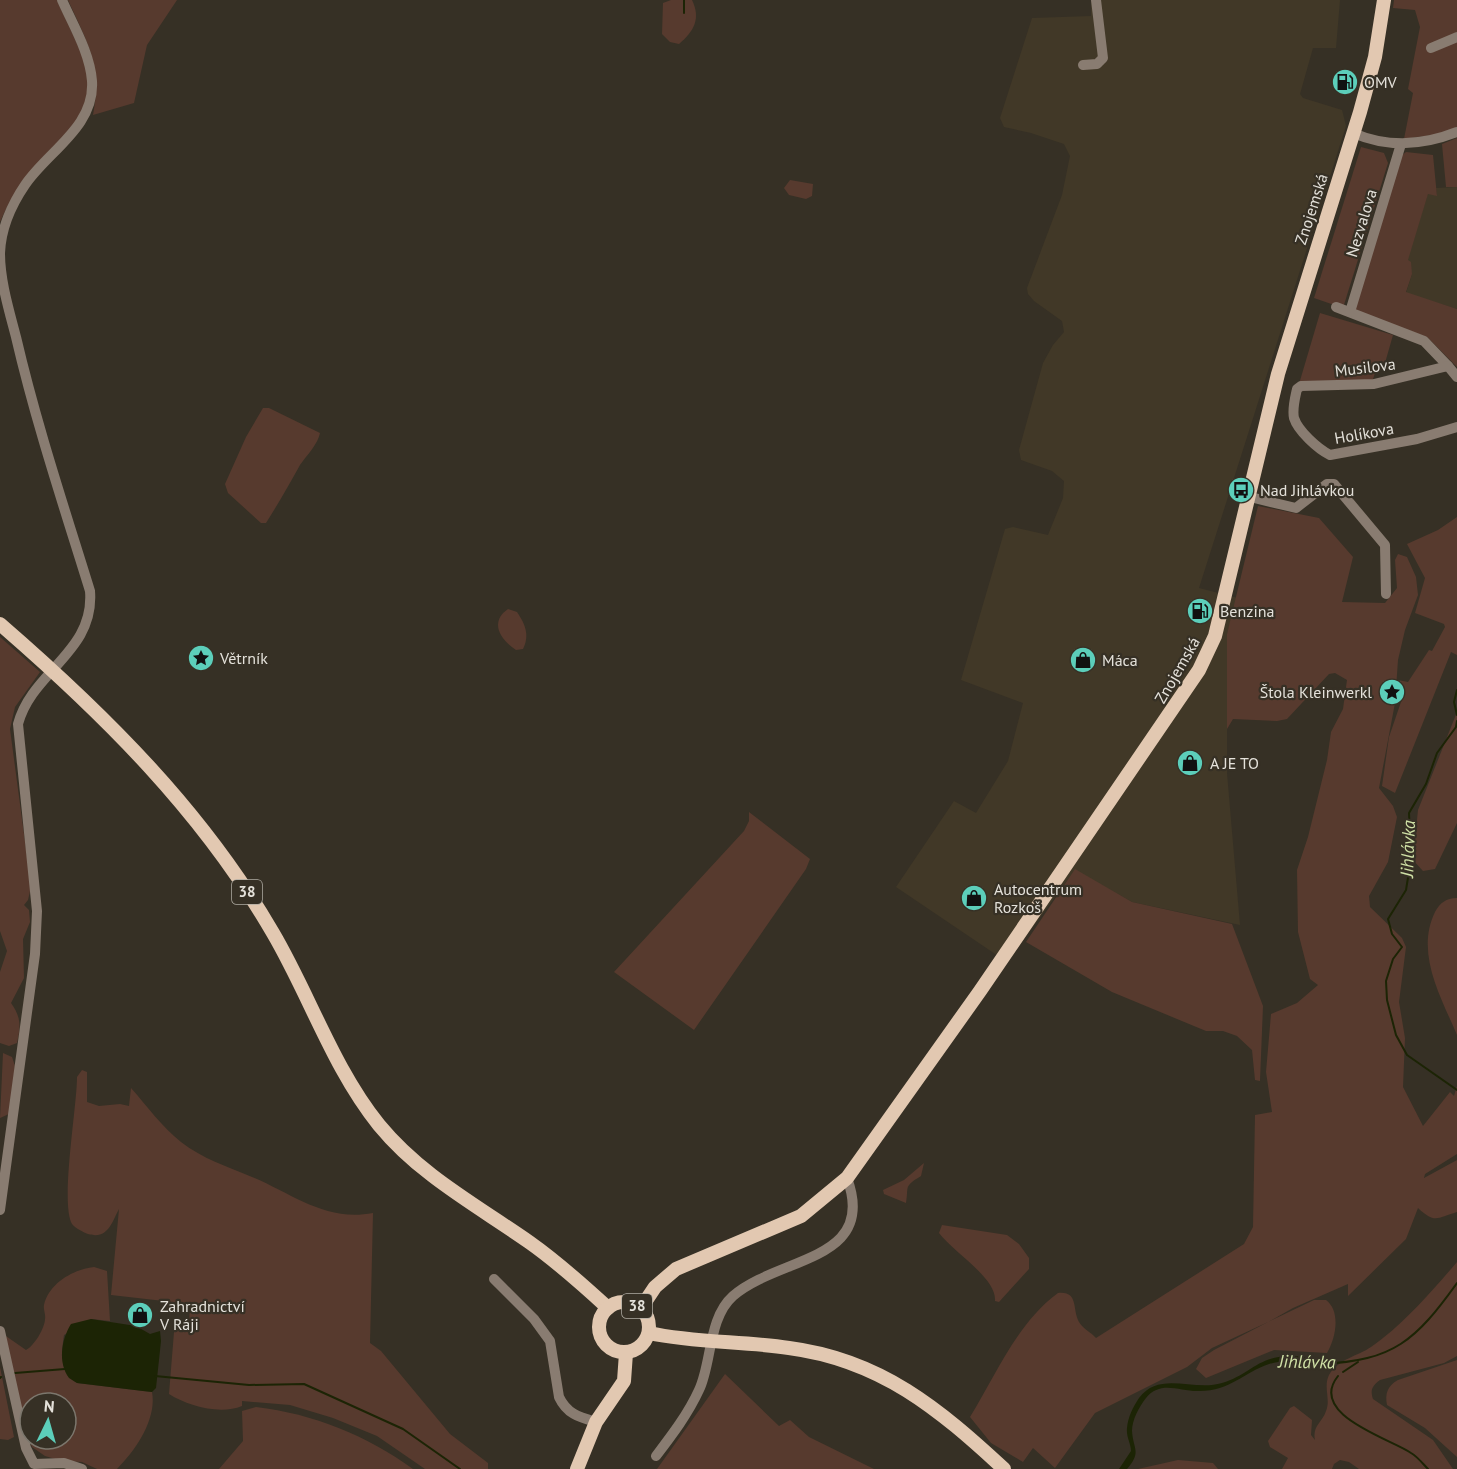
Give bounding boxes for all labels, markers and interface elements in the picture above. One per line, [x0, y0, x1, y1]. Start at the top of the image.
fuel station icon: OMV [1330, 67, 1360, 97]
place label: OMV [1364, 72, 1398, 92]
street label: Znojemská [1290, 171, 1332, 247]
street label: Nezvalova [1341, 187, 1381, 259]
street label: Musilova [1334, 353, 1396, 381]
street label: Holíkova [1333, 418, 1395, 448]
bus stop icon: Nad Jihlávkou [1226, 475, 1256, 505]
place label: Nad Jihlávkou [1260, 480, 1354, 500]
fuel station icon: Benzina [1185, 596, 1215, 626]
place label: Benzina [1220, 601, 1274, 621]
street label: Znojemská [1150, 633, 1204, 707]
place icon: Větrník [186, 643, 216, 673]
shop icon: Máca [1068, 645, 1098, 675]
place label: Větrník [219, 648, 268, 668]
place label: Máca [1102, 650, 1138, 670]
place icon: Štola Kleinwerkl [1377, 677, 1407, 707]
place label: Štola Kleinwerkl [1260, 682, 1372, 702]
shop icon: A JE TO [1175, 748, 1205, 778]
place label: A JE TO [1210, 753, 1259, 773]
water label: Jihlávka [1395, 820, 1420, 880]
place label: Autocentrum Rozkoš [994, 879, 1082, 917]
road number: 38 [232, 880, 262, 904]
shop icon: Autocentrum Rozkoš [959, 883, 989, 913]
road number: 38 [622, 1294, 652, 1318]
place label: Zahradnictví V Ráji [159, 1296, 245, 1334]
shop icon: Zahradnictví V Ráji [125, 1300, 155, 1330]
water label: Jihlávka [1276, 1349, 1336, 1374]
north arrow [18, 1391, 78, 1451]
text: N [43, 1396, 55, 1416]

